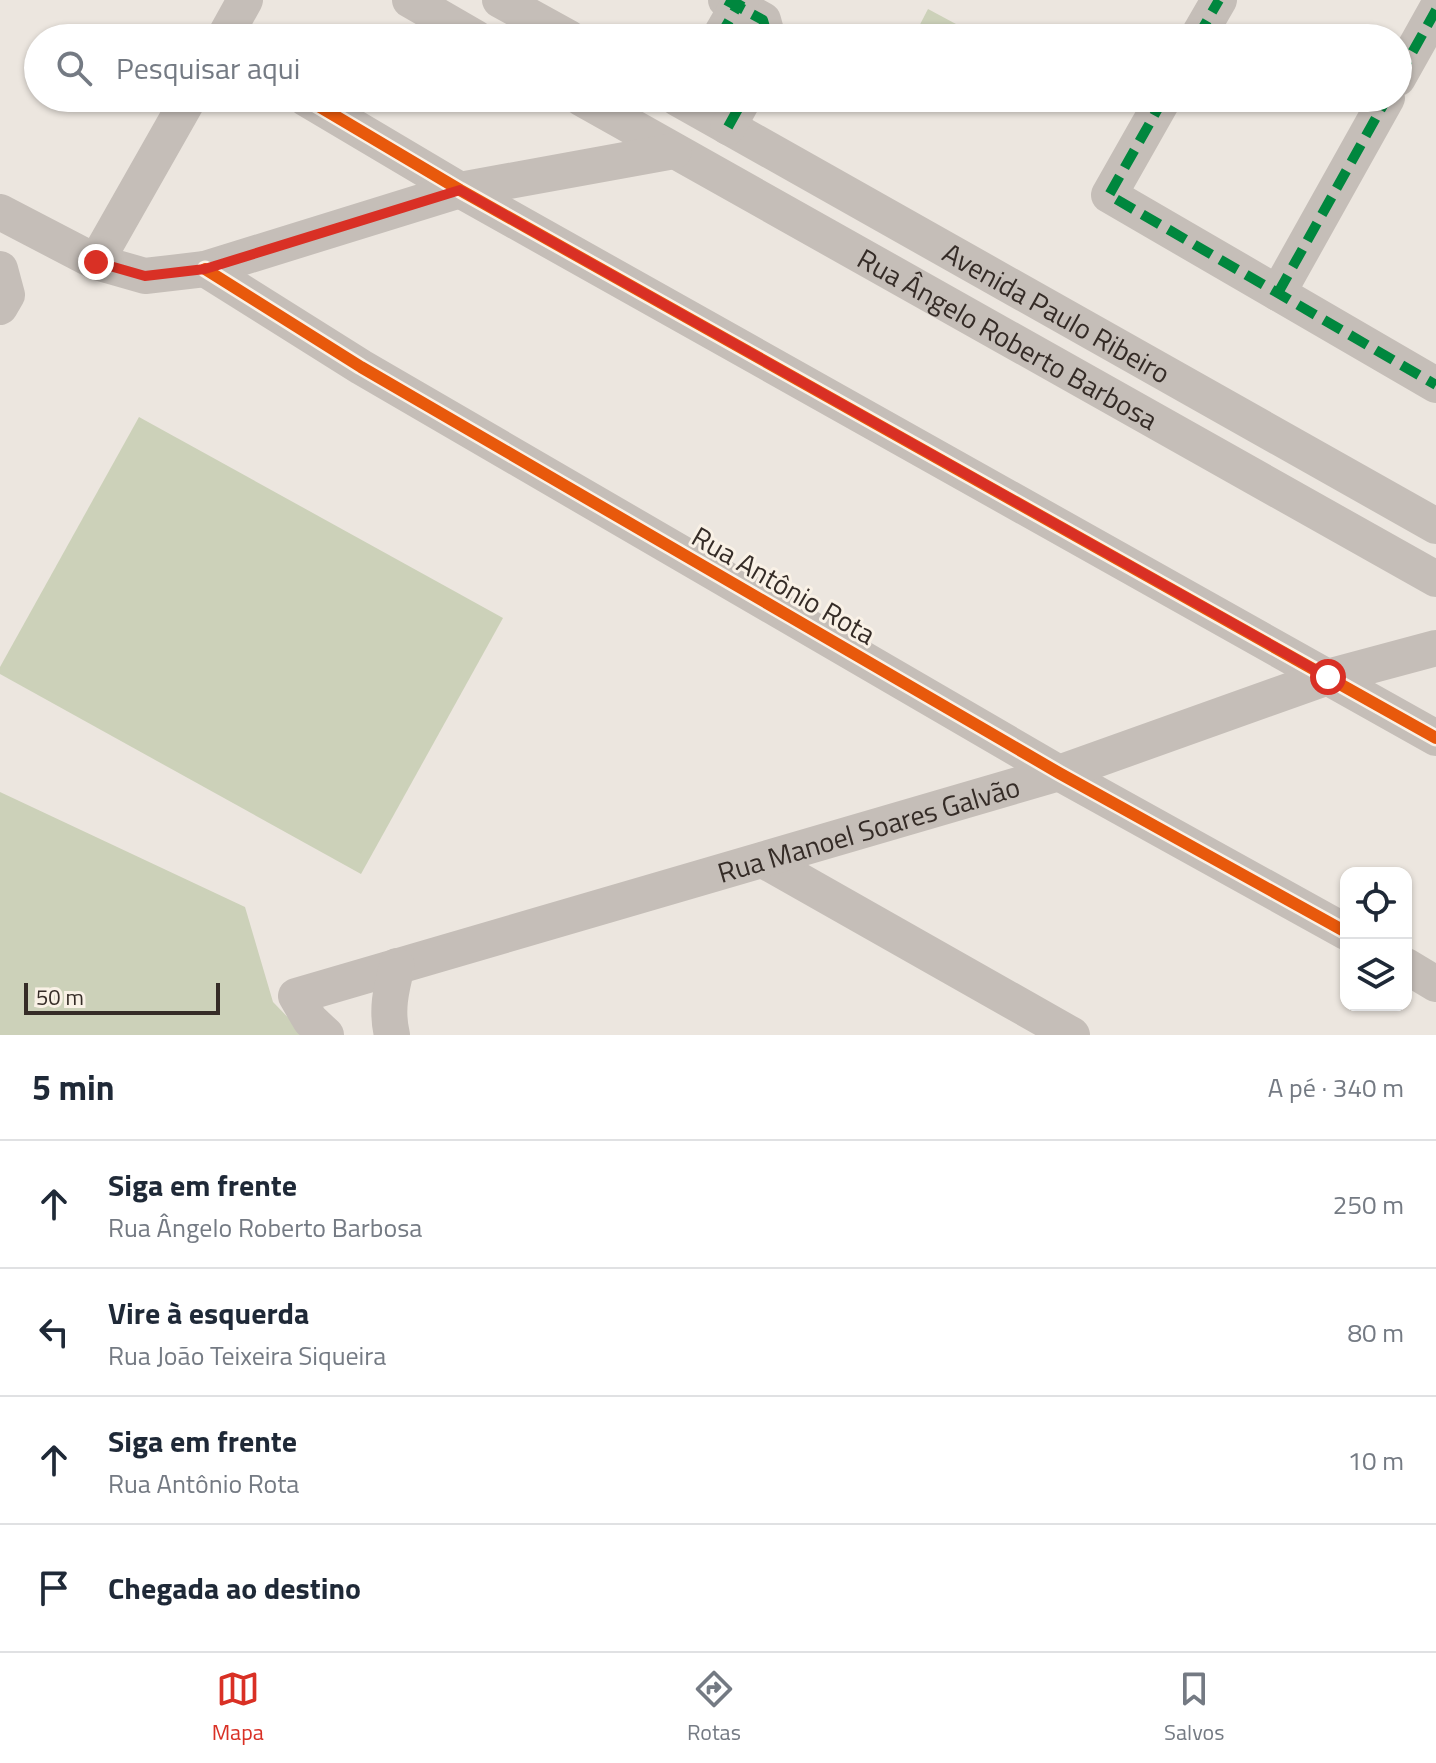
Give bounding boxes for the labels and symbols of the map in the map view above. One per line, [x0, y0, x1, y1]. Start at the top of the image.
street label: Avenida Paulo Ribeiro [935, 231, 1178, 394]
street label: Rua Ângelo Roberto Barbosa [850, 236, 1166, 440]
route end [78, 244, 114, 280]
street label: Rua Antônio Rota [684, 515, 884, 655]
route start [1310, 659, 1346, 695]
street label: Rua Manoel Soares Galvão [712, 764, 1025, 893]
scale bar [24, 979, 220, 1015]

